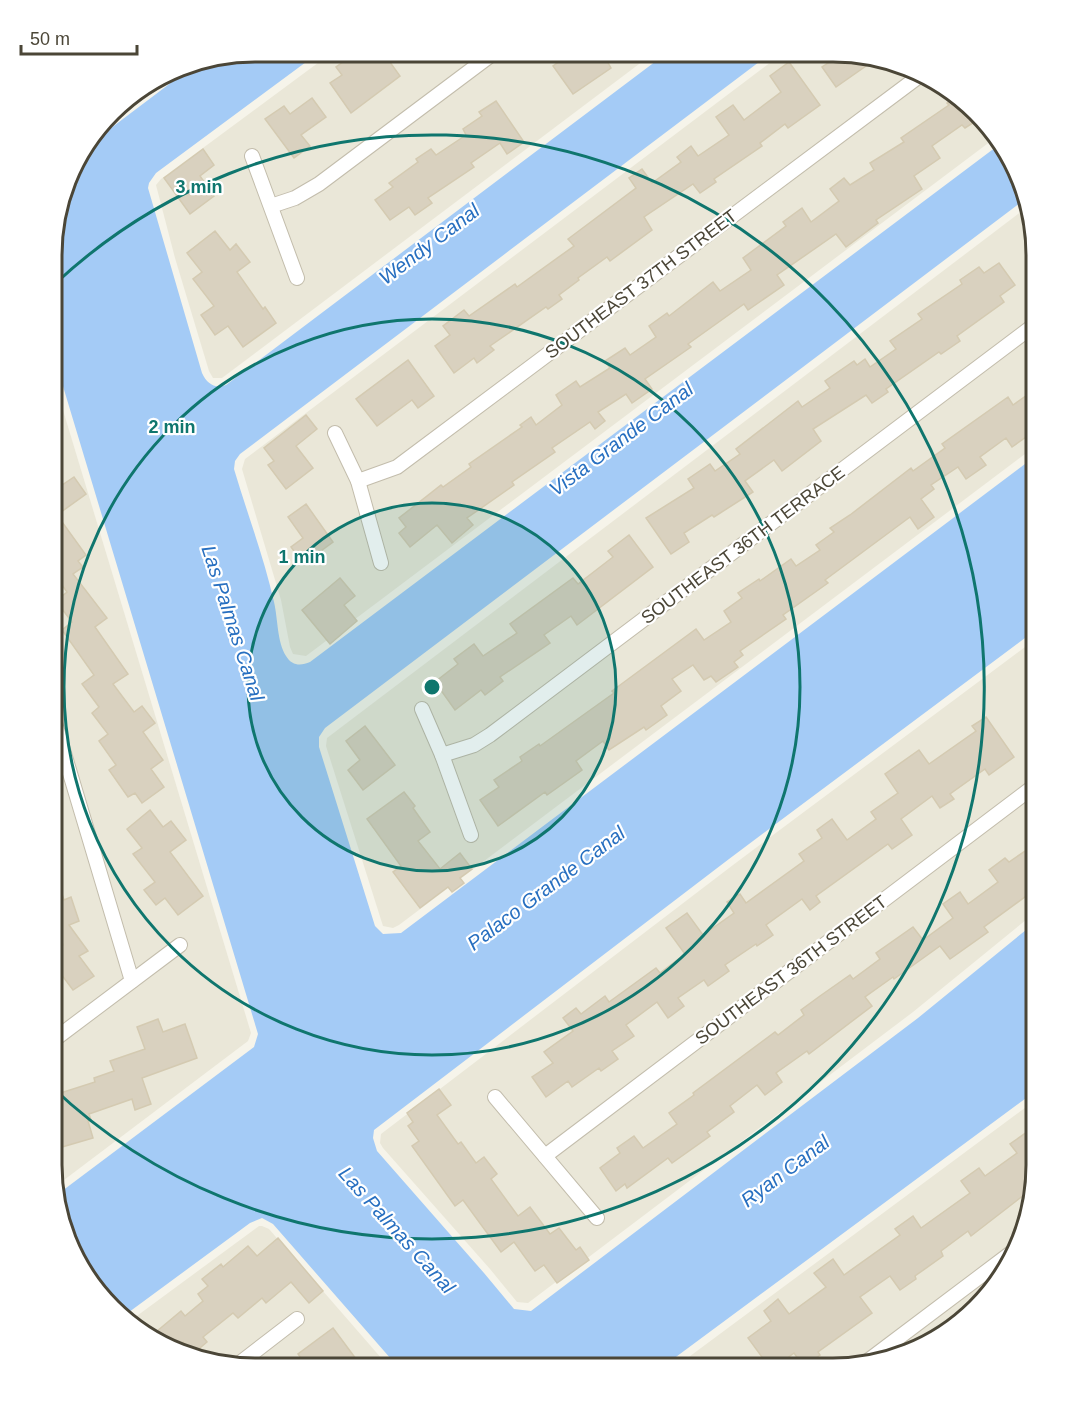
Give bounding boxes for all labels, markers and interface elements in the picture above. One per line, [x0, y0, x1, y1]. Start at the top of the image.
scale bar [21, 18, 136, 56]
text: 50 m [30, 29, 70, 49]
text: 3 min [175, 177, 223, 197]
water label: Wendy Canal [375, 199, 484, 289]
street label: SOUTHEAST 37TH STREET [541, 205, 741, 363]
water label: Vista Grande Canal [545, 377, 698, 500]
text: 2 min [148, 417, 196, 437]
street label: SOUTHEAST 36TH TERRACE [637, 462, 849, 628]
water label: Las Palmas Canal [197, 542, 269, 704]
text: 1 min [278, 547, 326, 567]
centre of rings [422, 677, 442, 697]
water label: Palaco Grande Canal [463, 821, 629, 954]
street label: SOUTHEAST 36TH STREET [691, 891, 891, 1049]
water label: Ryan Canal [737, 1130, 834, 1211]
water label: Las Palmas Canal [335, 1162, 460, 1298]

